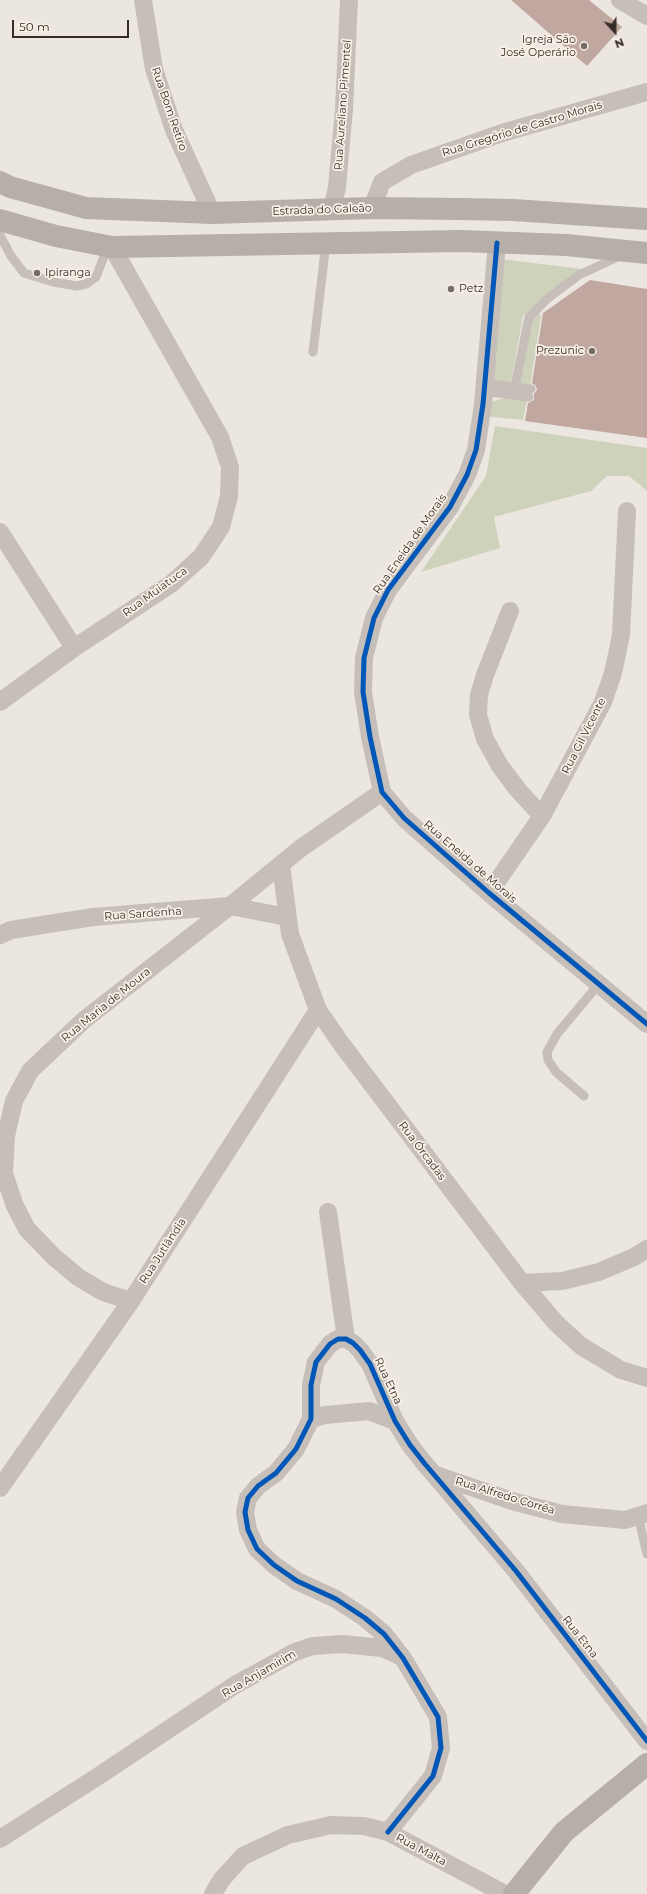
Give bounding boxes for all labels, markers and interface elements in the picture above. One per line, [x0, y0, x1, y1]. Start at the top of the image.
scale bar [14, 12, 131, 38]
north arrow [595, 12, 635, 52]
text: 50 m [19, 19, 50, 34]
place label: Igreja São José Operário [501, 33, 576, 59]
text: N [613, 35, 626, 51]
street label: Rua Aureliano Pimentel [332, 39, 354, 171]
marker: Igreja São José Operário [579, 41, 589, 51]
street label: Rua Bom Retiro [148, 65, 190, 153]
street label: Rua Gregório de Castro Morais [440, 98, 604, 160]
street label: Estrada do Galeão [272, 202, 372, 218]
place label: Ipiranga [45, 266, 91, 280]
marker: Ipiranga [32, 268, 42, 278]
place label: Petz [459, 282, 483, 296]
marker: Petz [446, 284, 456, 294]
place label: Prezunic [536, 344, 584, 358]
marker: Prezunic [587, 346, 597, 356]
street label: Rua Eneida de Morais [370, 491, 450, 597]
street label: Rua Muiatuca [120, 564, 190, 620]
street label: Rua Gil Vicente [559, 696, 609, 776]
street label: Rua Eneida de Morais [421, 818, 519, 906]
street label: Rua Sardenha [104, 905, 182, 923]
street label: Rua Maria de Moura [59, 965, 153, 1045]
street label: Rua Órcadas [396, 1119, 448, 1183]
street label: Rua Jutlândia [137, 1216, 189, 1286]
street label: Rua Etna [371, 1355, 405, 1407]
street label: Rua Alfredo Corrêa [454, 1475, 556, 1517]
street label: Rua Etna [559, 1613, 601, 1661]
street label: Rua Anjamirim [220, 1648, 298, 1700]
street label: Rua Malta [393, 1831, 449, 1869]

